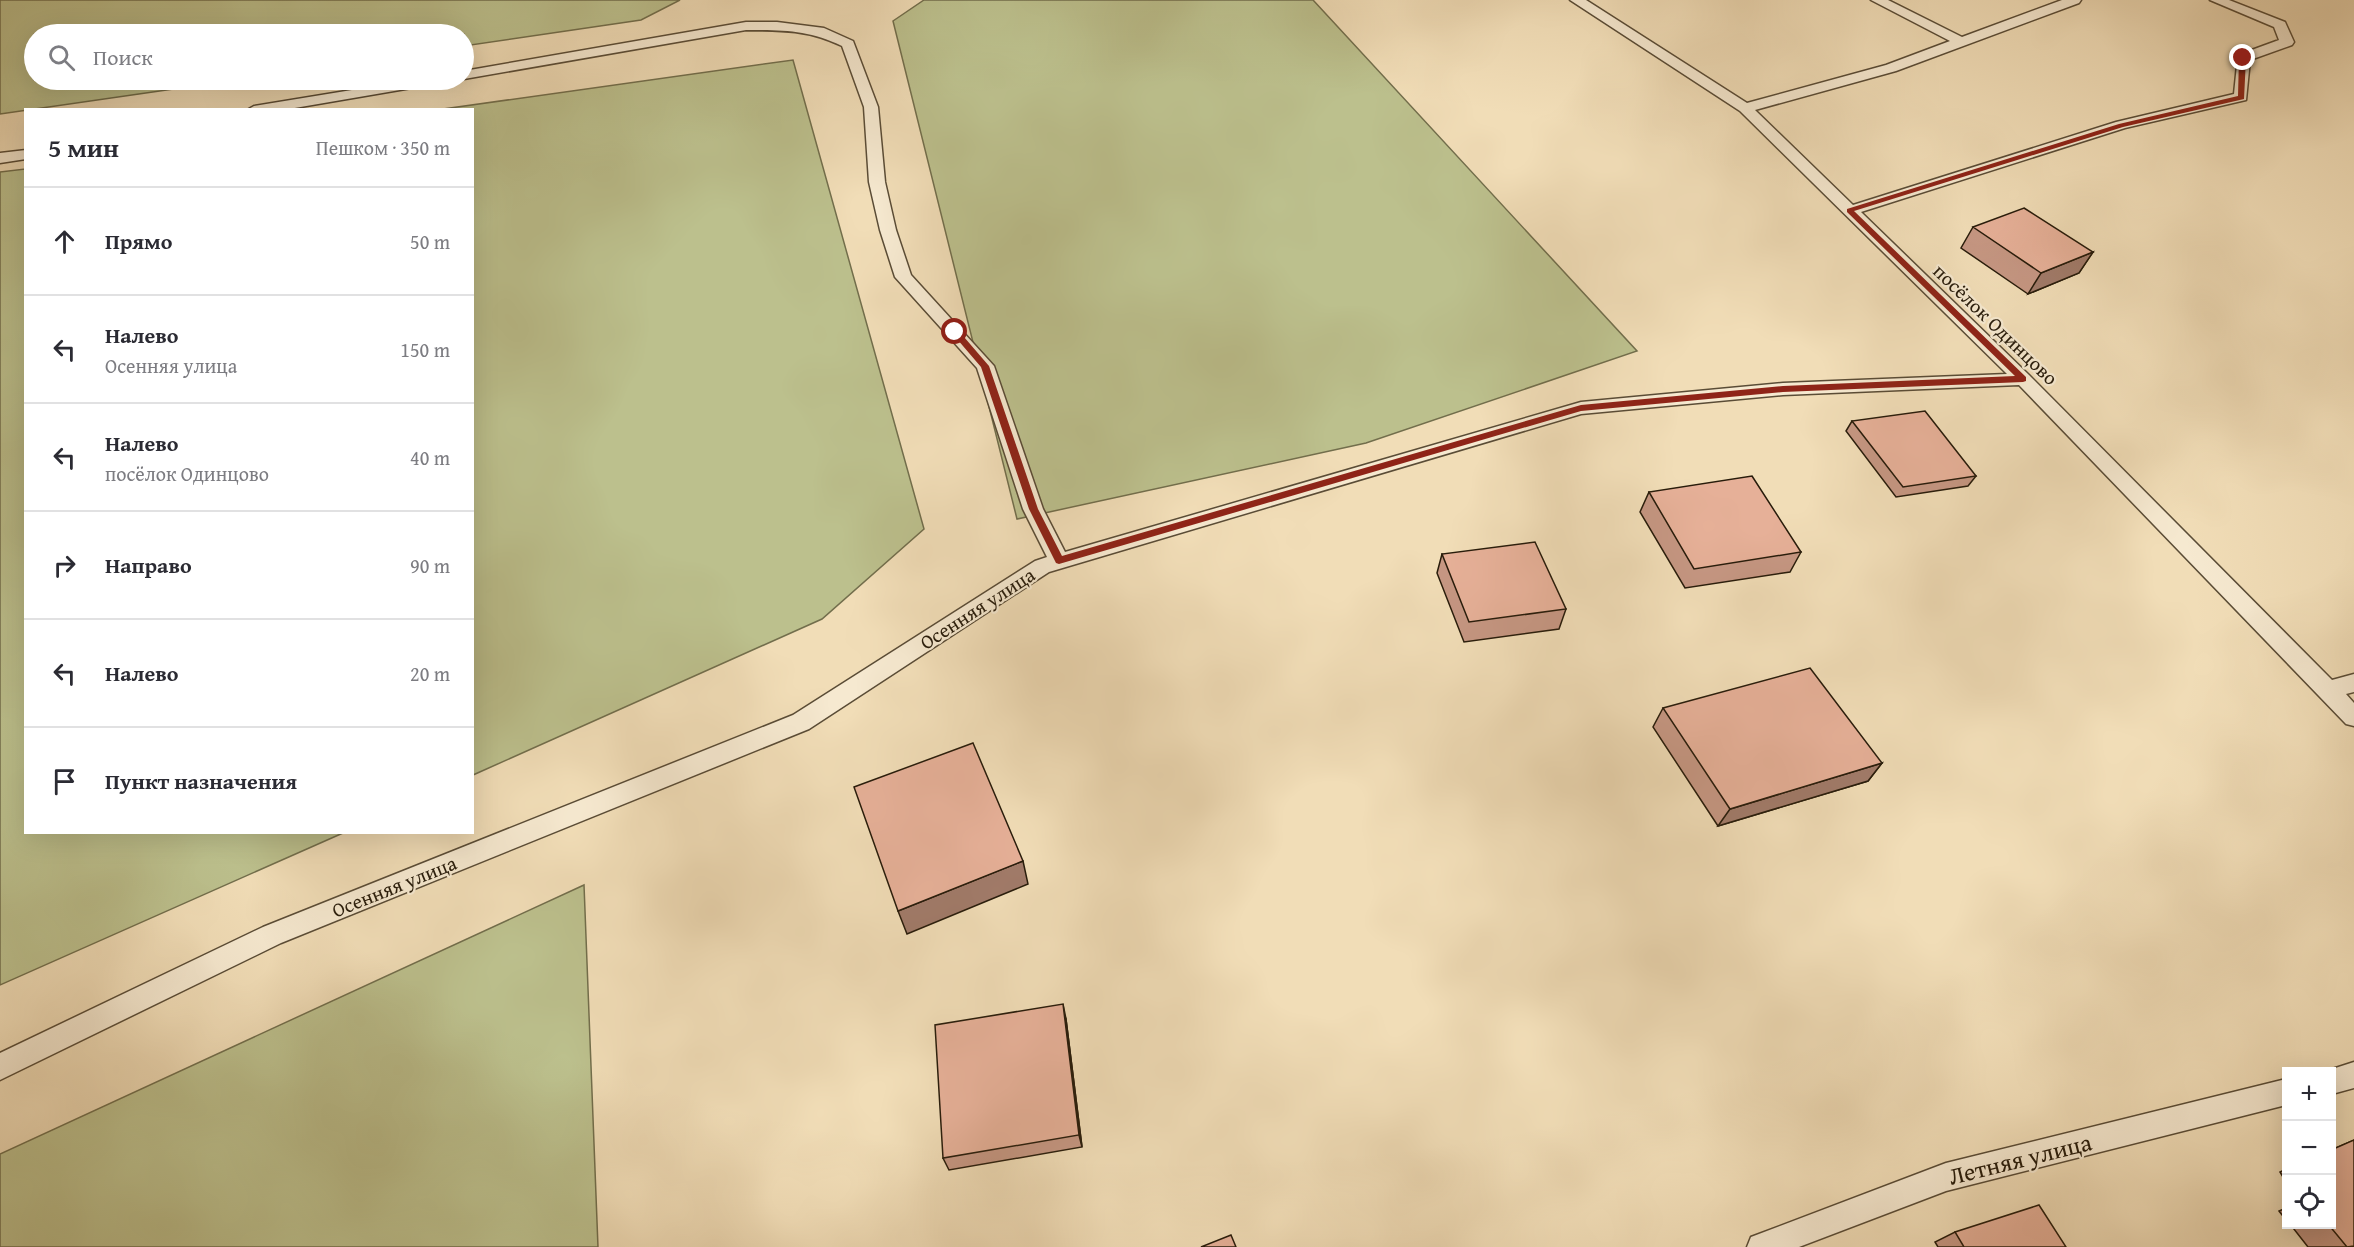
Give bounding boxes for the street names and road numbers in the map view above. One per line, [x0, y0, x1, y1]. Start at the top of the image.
street label: посёлок Одинцово [1927, 257, 2065, 391]
street label: Осенняя улица [914, 560, 1041, 656]
street label: Осенняя улица [327, 848, 461, 924]
street label: Летняя улица [1945, 1124, 2096, 1194]

